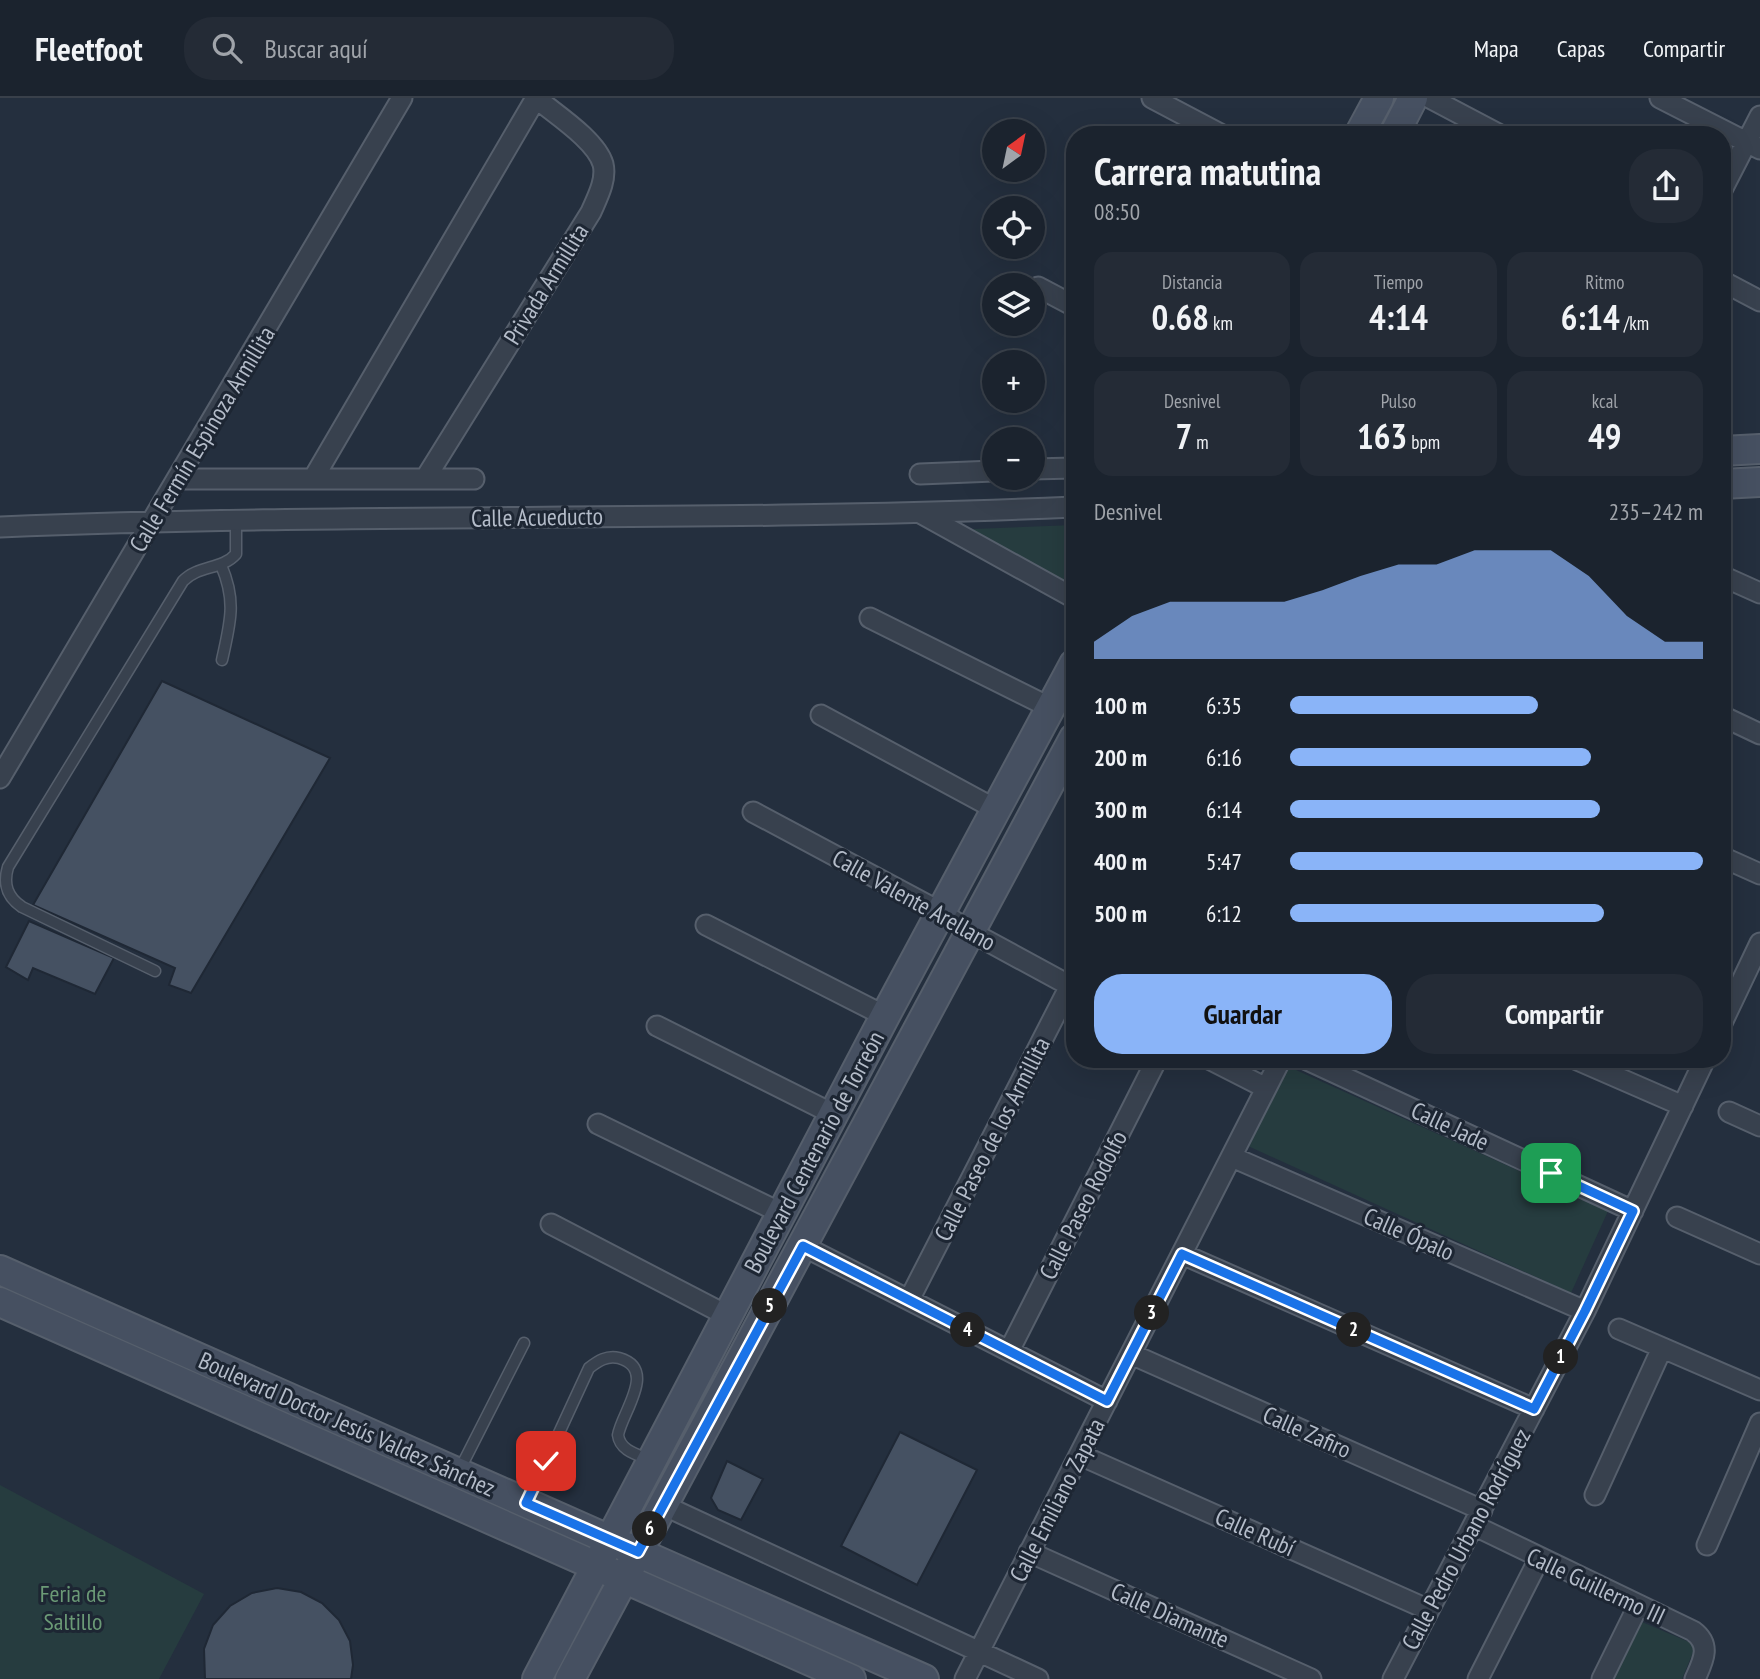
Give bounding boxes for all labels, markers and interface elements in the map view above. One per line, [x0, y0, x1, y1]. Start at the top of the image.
search box [184, 17, 674, 80]
text: Fleetfoot [35, 27, 142, 70]
icon: search [208, 29, 246, 67]
text: Buscar aquí [264, 32, 368, 65]
text: Mapa [1474, 33, 1519, 64]
text: Capas [1557, 33, 1605, 64]
text: Compartir [1643, 33, 1725, 64]
north arrow [982, 119, 1045, 182]
map controls [982, 119, 1045, 490]
text: Carrera matutina [1094, 146, 1321, 195]
button: share [1629, 149, 1703, 223]
button: locate [982, 196, 1045, 259]
text: 08:50 [1094, 197, 1140, 226]
street label: Privada Armillita [497, 218, 595, 350]
text: Distancia [1162, 270, 1222, 294]
text: Tiempo [1374, 270, 1423, 294]
text: Ritmo [1585, 270, 1624, 294]
button: layers [982, 273, 1045, 336]
text: 0.68 [1151, 294, 1209, 340]
text: 4:14 [1369, 294, 1428, 340]
text: 6:14 [1561, 294, 1620, 340]
text: km [1209, 311, 1233, 335]
text: /km [1620, 311, 1649, 335]
street label: Calle Fermín Espinoza Armillita [122, 320, 282, 558]
button: + [982, 350, 1045, 413]
text: Desnivel [1164, 389, 1220, 413]
text: Pulso [1381, 389, 1416, 413]
text: kcal [1592, 389, 1618, 413]
text: 7 [1176, 413, 1192, 459]
text: 163 [1357, 413, 1407, 459]
text: 49 [1588, 413, 1622, 459]
button: − [982, 427, 1045, 490]
text: m [1192, 430, 1209, 454]
text: bpm [1407, 430, 1440, 454]
text: Desnivel [1094, 497, 1162, 526]
text: 235–242 m [1609, 497, 1703, 526]
street label: Calle Acueducto [471, 500, 603, 534]
text: 100 m [1094, 691, 1147, 720]
text: 6:35 [1206, 691, 1242, 720]
text: 200 m [1094, 743, 1147, 772]
text: 6:16 [1206, 743, 1242, 772]
text: 300 m [1094, 795, 1147, 824]
text: 6:14 [1206, 795, 1242, 824]
street label: Calle Valente Arellano [827, 842, 1001, 958]
text: 400 m [1094, 847, 1147, 876]
text: 5:47 [1206, 847, 1242, 876]
text: 500 m [1094, 899, 1147, 928]
text: 6:12 [1206, 899, 1242, 928]
button: Guardar [1094, 974, 1392, 1054]
button: Compartir [1406, 974, 1703, 1054]
street label: Boulevard Centenario de Torreón [737, 1026, 891, 1278]
street label: Calle Paseo de los Armillita [927, 1032, 1057, 1246]
street label: Calle Jade [1406, 1095, 1494, 1157]
street label: Calle Paseo Rodolfo [1032, 1125, 1134, 1285]
pin [1521, 1143, 1581, 1203]
icon: arrive [1532, 1154, 1570, 1192]
street label: Calle Ópalo [1359, 1200, 1459, 1268]
pin: 5 [752, 1288, 788, 1324]
text: 5 [765, 1293, 774, 1317]
pin: 3 [1134, 1296, 1170, 1330]
text: 3 [1147, 1300, 1156, 1324]
pin: 4 [950, 1312, 986, 1348]
pin: 2 [1336, 1312, 1372, 1348]
text: 4 [963, 1317, 972, 1341]
text: 2 [1349, 1317, 1358, 1341]
pin: 1 [1544, 1340, 1578, 1374]
street label: Boulevard Doctor Jesús Valdez Sánchez [194, 1344, 500, 1504]
text: 1 [1556, 1344, 1565, 1368]
street label: Calle Zafiro [1258, 1399, 1356, 1465]
street label: Calle Emiliano Zapata [1002, 1413, 1112, 1587]
street label: Calle Pedro Urbano Rodríguez [1394, 1423, 1538, 1655]
pin [516, 1431, 576, 1491]
icon: check [527, 1442, 565, 1480]
street label: Calle Rubí [1210, 1501, 1300, 1563]
pin: 6 [632, 1512, 668, 1546]
text: 6 [645, 1516, 654, 1540]
street label: Calle Guillermo III [1522, 1540, 1670, 1632]
street label: Calle Diamante [1106, 1575, 1234, 1655]
park label: Feria de Saltillo [40, 1578, 106, 1637]

